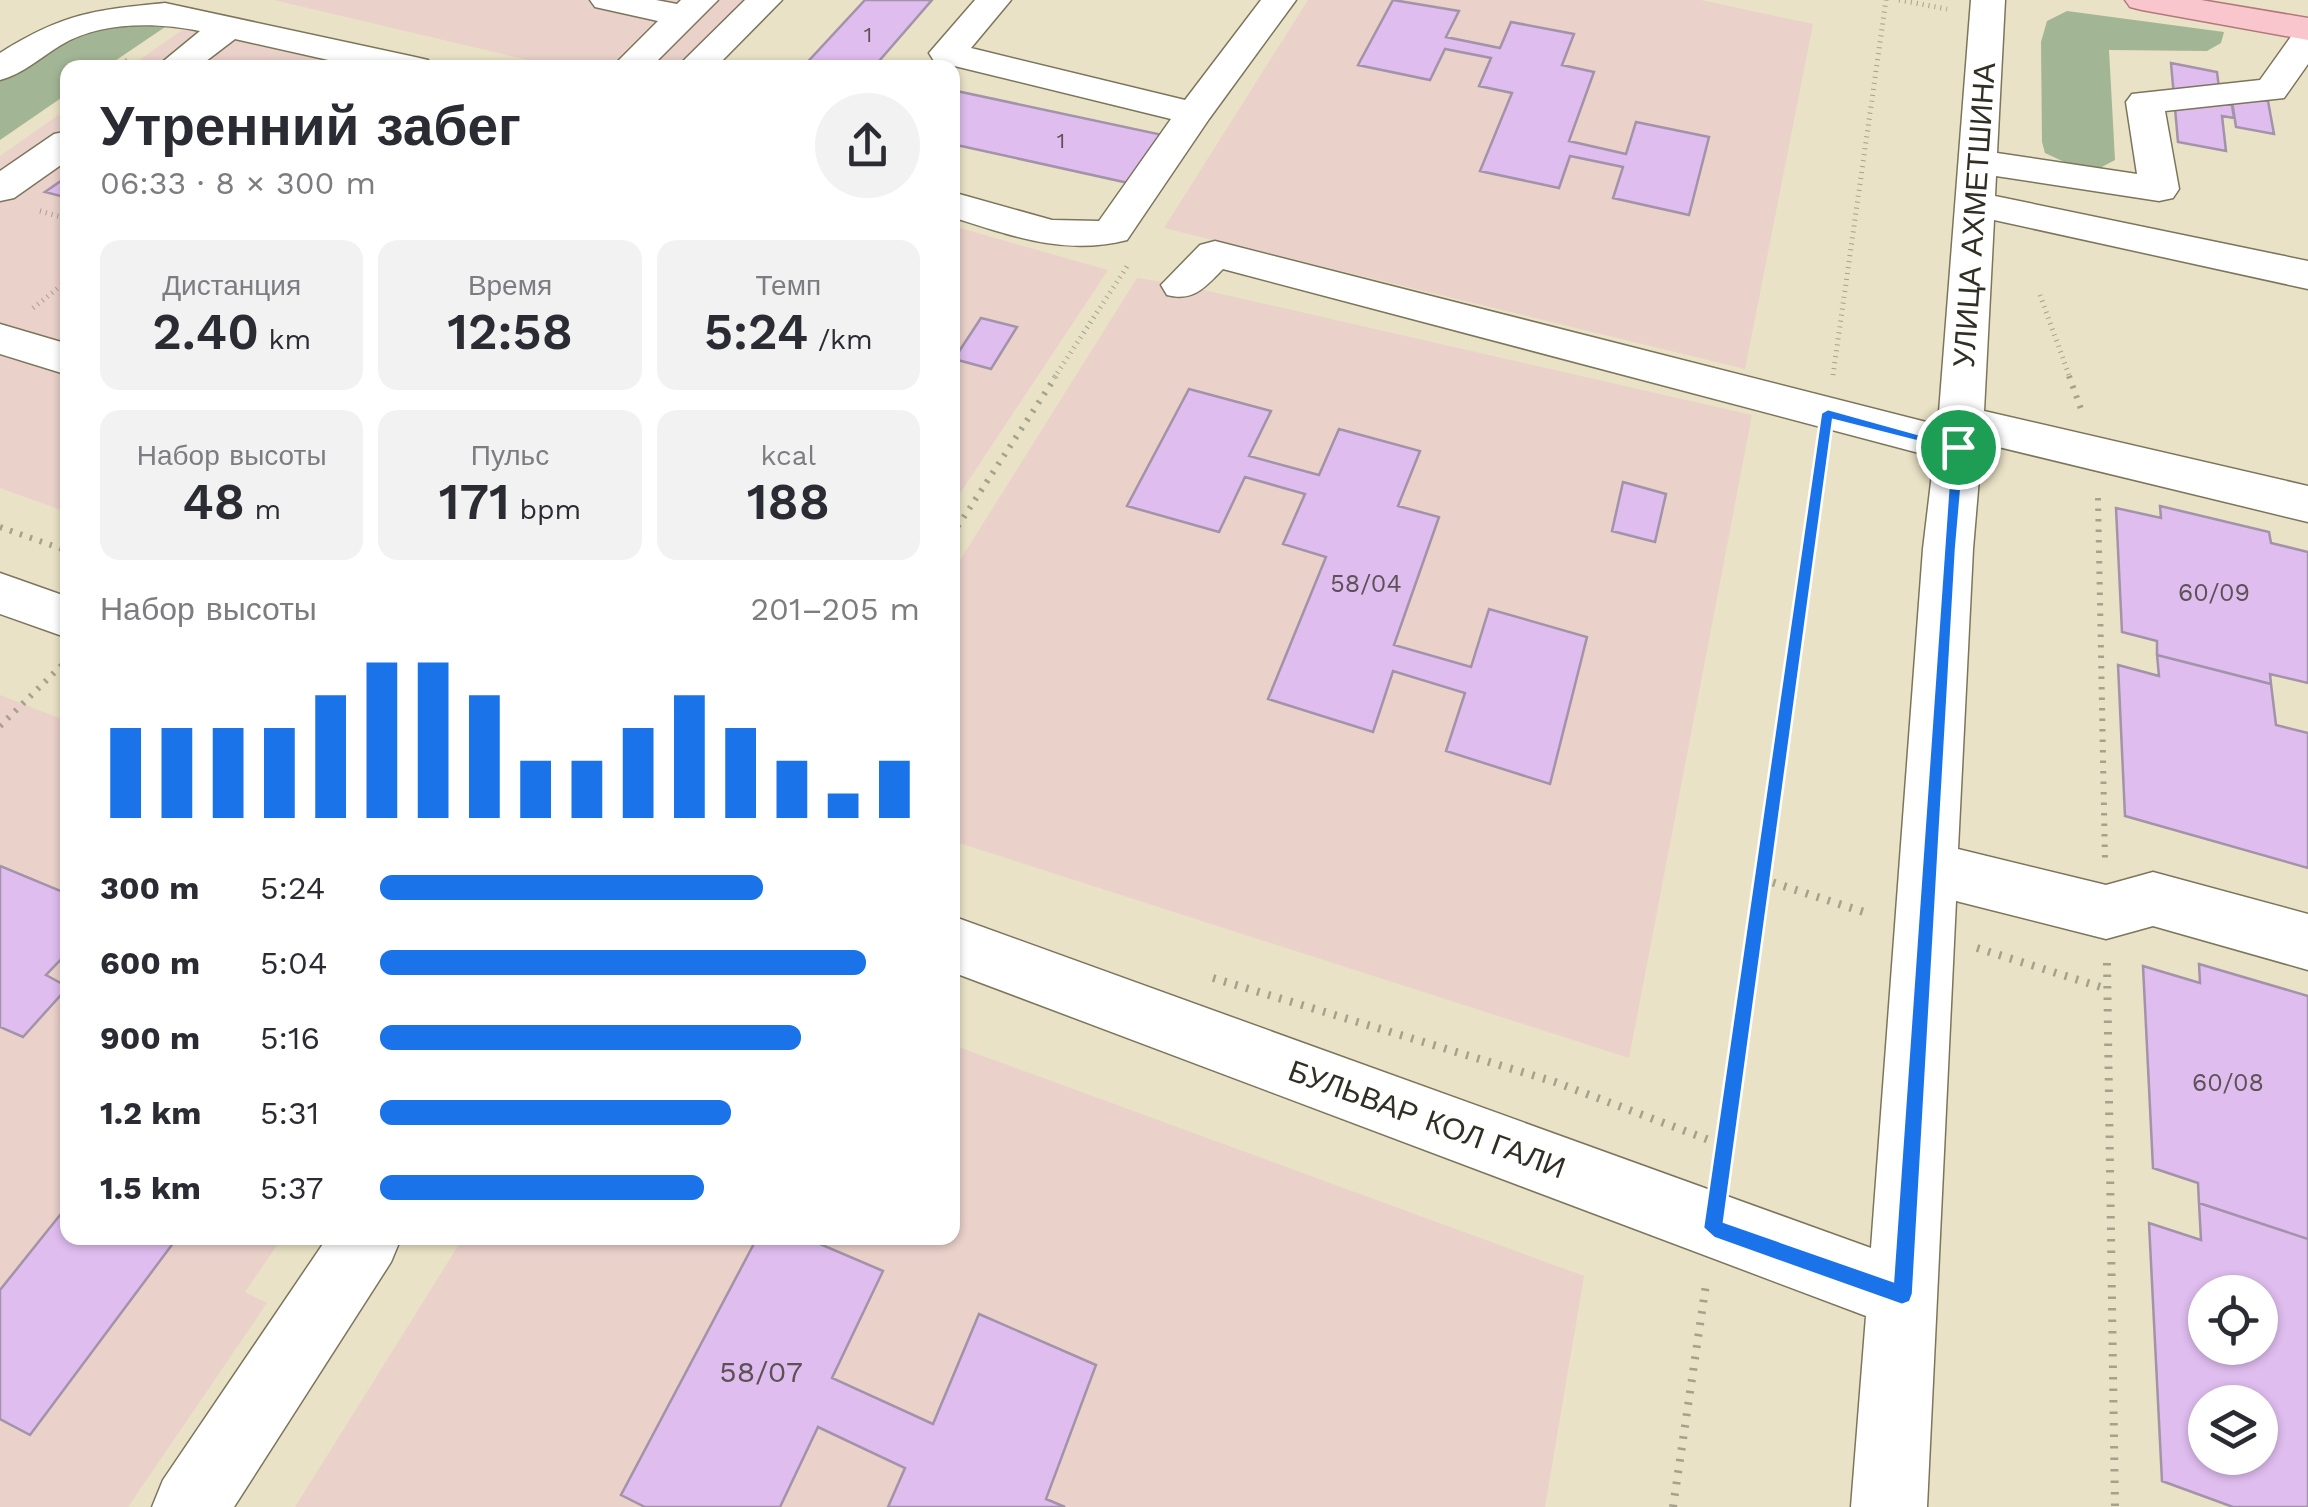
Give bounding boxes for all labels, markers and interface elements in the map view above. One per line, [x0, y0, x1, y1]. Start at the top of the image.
house number: 1 [864, 22, 872, 47]
street label: УЛИЦА АХМЕТШИНА [1946, 61, 2002, 369]
button: share [815, 93, 920, 198]
text: Утренний забег [100, 94, 521, 158]
house number: 1 [1057, 128, 1065, 153]
text: 06:33 · 8 × 300 m [100, 164, 376, 202]
text: Дистанция [162, 269, 301, 302]
text: Время [468, 269, 552, 302]
text: Темп [756, 269, 821, 302]
text: 2.40 [152, 302, 259, 361]
text: 12:58 [447, 302, 573, 361]
text: 5:24 [704, 302, 808, 361]
text: km [259, 323, 311, 356]
text: /km [808, 323, 873, 356]
pin [1916, 405, 2001, 490]
icon: arrive [1931, 420, 1986, 475]
text: Набор высоты [137, 439, 327, 472]
text: Пульс [471, 439, 549, 472]
text: kcal [761, 439, 816, 472]
text: 48 [182, 472, 245, 531]
text: 171 [439, 472, 510, 531]
text: 188 [747, 472, 830, 531]
text: m [245, 493, 281, 526]
text: bpm [510, 493, 581, 526]
house number: 58/04 [1330, 569, 1402, 598]
house number: 60/09 [2178, 578, 2250, 607]
text: Набор высоты [100, 590, 317, 628]
text: 201–205 m [750, 590, 920, 628]
text: 300 m [100, 869, 199, 907]
text: 5:24 [260, 869, 325, 907]
text: 600 m [100, 944, 200, 982]
text: 5:04 [260, 944, 328, 982]
text: 900 m [100, 1019, 200, 1057]
text: 5:16 [260, 1019, 320, 1057]
street label: БУЛЬВАР КОЛ ГАЛИ [1284, 1053, 1570, 1185]
house number: 60/08 [2192, 1068, 2264, 1097]
text: 1.2 km [100, 1094, 201, 1132]
text: 5:31 [260, 1094, 319, 1132]
text: 1.5 km [100, 1169, 201, 1207]
text: 5:37 [260, 1169, 323, 1207]
map controls [2188, 1275, 2278, 1475]
button: locate [2188, 1275, 2278, 1365]
house number: 58/07 [719, 1354, 803, 1389]
button: layers [2188, 1385, 2278, 1475]

